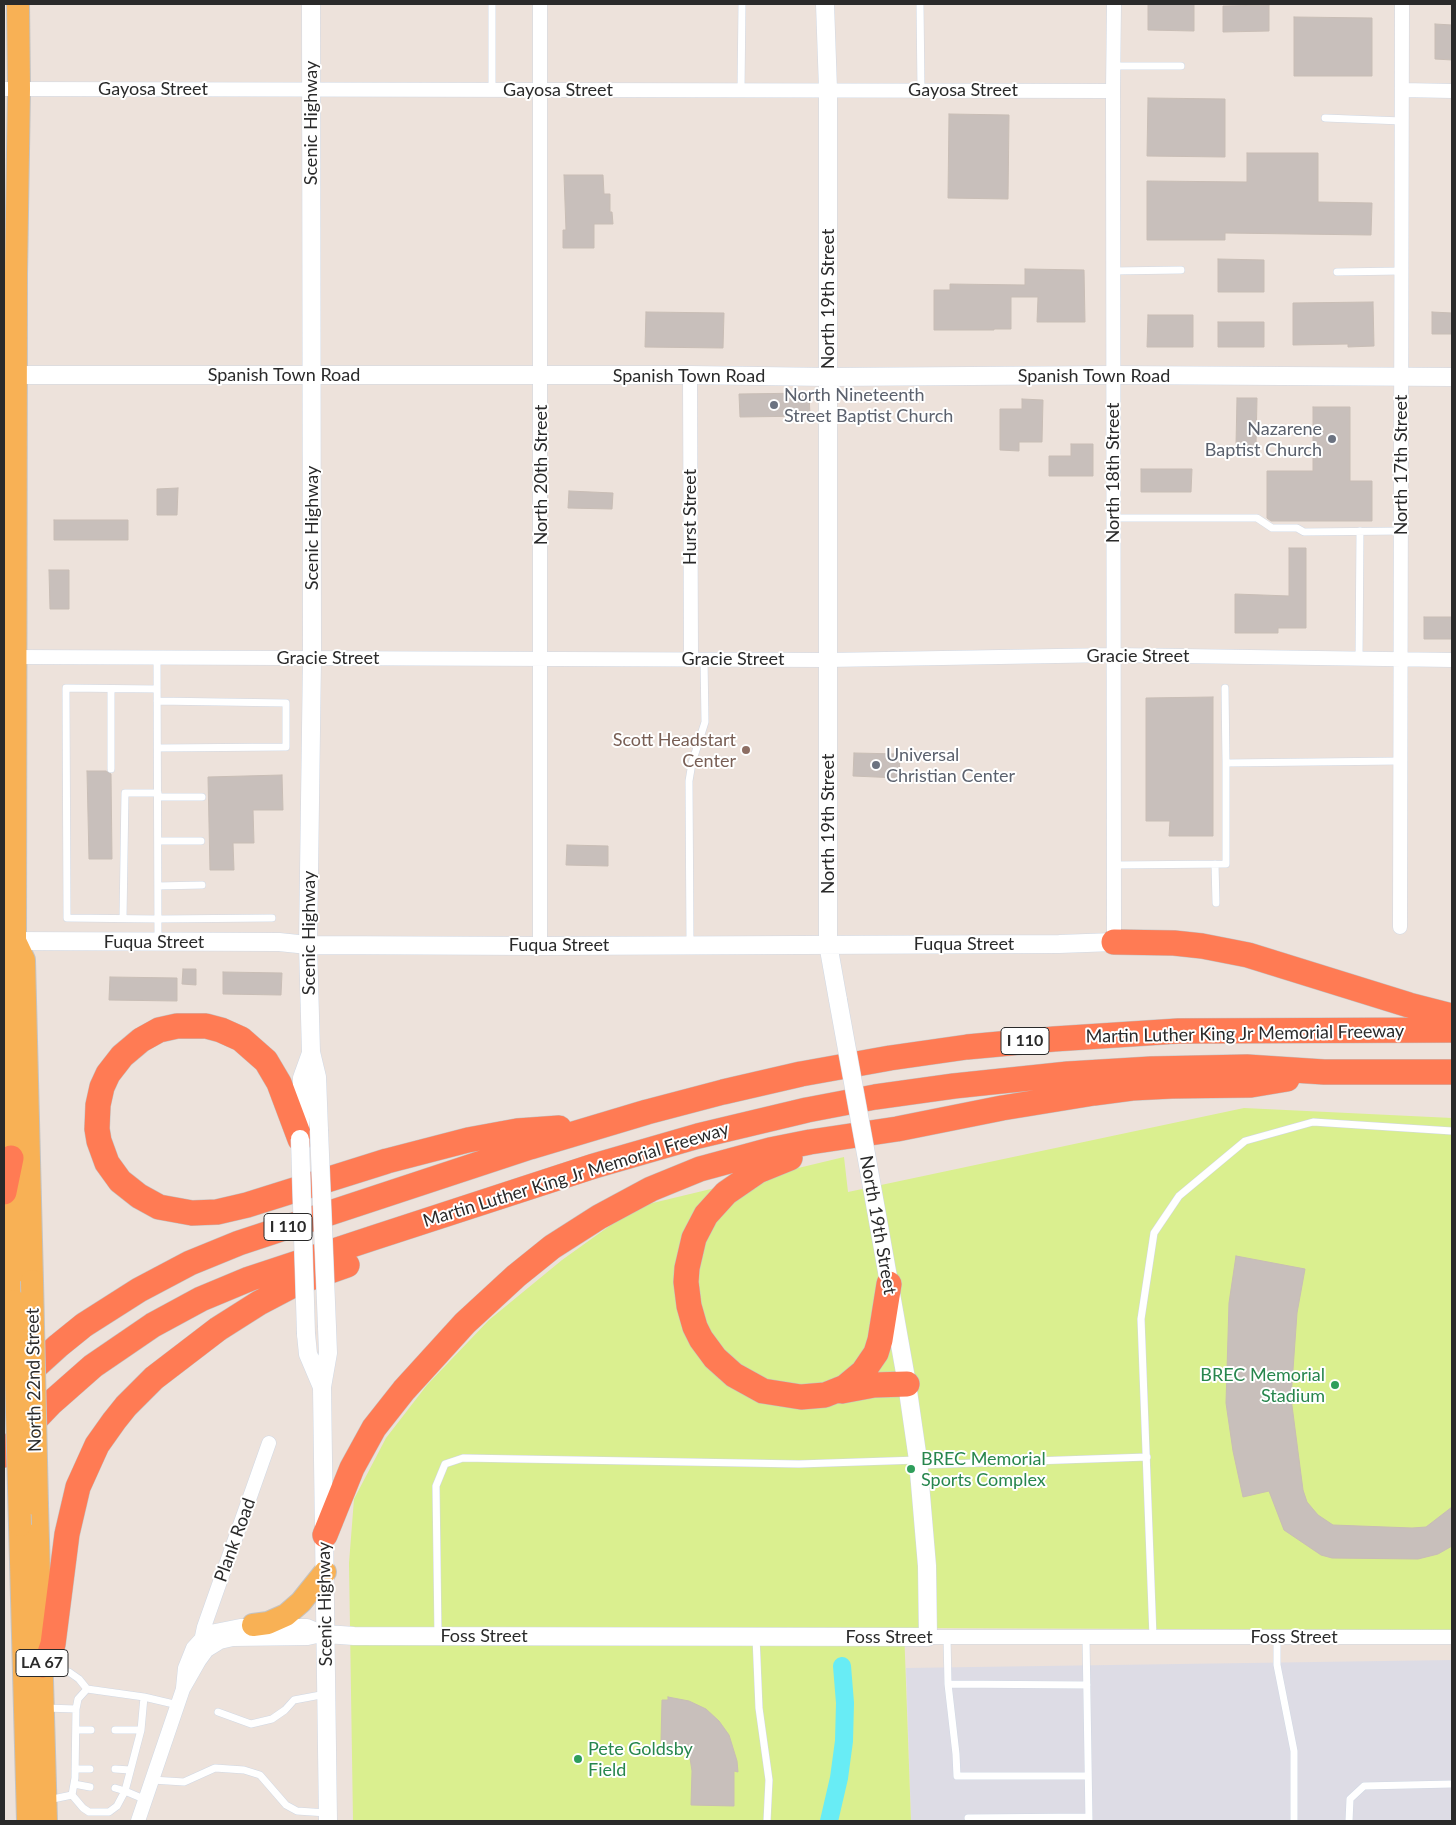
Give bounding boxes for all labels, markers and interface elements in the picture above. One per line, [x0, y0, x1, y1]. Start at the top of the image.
street label: Scenic Highway [300, 61, 322, 185]
street label: Gayosa Street [98, 78, 208, 100]
street label: Gayosa Street [503, 79, 613, 101]
street label: Gayosa Street [908, 79, 1018, 101]
street label: North 19th Street [817, 229, 839, 369]
street label: Spanish Town Road [208, 364, 360, 386]
street label: Spanish Town Road [613, 365, 765, 387]
street label: Spanish Town Road [1018, 365, 1170, 387]
place label: North Nineteenth Street Baptist Church [784, 384, 953, 426]
street label: North 17th Street [1390, 395, 1412, 535]
marker: North Nineteenth Street Baptist Church [768, 399, 780, 411]
street label: North 18th Street [1102, 403, 1124, 543]
street label: North 20th Street [530, 405, 552, 545]
place label: Nazarene Baptist Church [1205, 418, 1322, 460]
marker: Nazarene Baptist Church [1326, 433, 1338, 445]
street label: Scenic Highway [301, 466, 323, 590]
street label: Hurst Street [679, 469, 701, 565]
street label: Gracie Street [1087, 645, 1189, 667]
street label: Gracie Street [277, 647, 379, 669]
street label: Gracie Street [682, 648, 784, 670]
place label: Scott Headstart Center [613, 729, 736, 772]
marker: Scott Headstart Center [740, 744, 752, 756]
place label: Universal Christian Center [886, 744, 1015, 786]
street label: North 19th Street [817, 754, 839, 894]
marker: Universal Christian Center [870, 759, 882, 771]
street label: Scenic Highway [298, 871, 320, 995]
street label: Fuqua Street [104, 931, 204, 953]
street label: Fuqua Street [914, 933, 1014, 955]
street label: Fuqua Street [509, 934, 609, 956]
street label: Martin Luther King Jr Memorial Freeway [1086, 1020, 1404, 1048]
road number: I 110 [1001, 1028, 1049, 1054]
street label: Martin Luther King Jr Memorial Freeway [421, 1118, 731, 1232]
street label: North 19th Street [855, 1154, 901, 1296]
road number: I 110 [264, 1214, 312, 1240]
street label: North 22nd Street [22, 1308, 46, 1452]
place label: BREC Memorial Stadium [1200, 1364, 1325, 1406]
marker: BREC Memorial Stadium [1329, 1379, 1341, 1391]
place label: BREC Memorial Sports Complex [921, 1448, 1046, 1490]
marker: BREC Memorial Sports Complex [905, 1463, 917, 1475]
street label: Plank Road [210, 1495, 260, 1585]
street label: Scenic Highway [313, 1542, 337, 1666]
street label: Foss Street [440, 1625, 528, 1647]
street label: Foss Street [845, 1626, 933, 1648]
street label: Foss Street [1250, 1626, 1338, 1648]
road number: LA 67 [16, 1650, 68, 1676]
place label: Pete Goldsby Field [588, 1738, 693, 1780]
marker: Pete Goldsby Field [572, 1753, 584, 1765]

